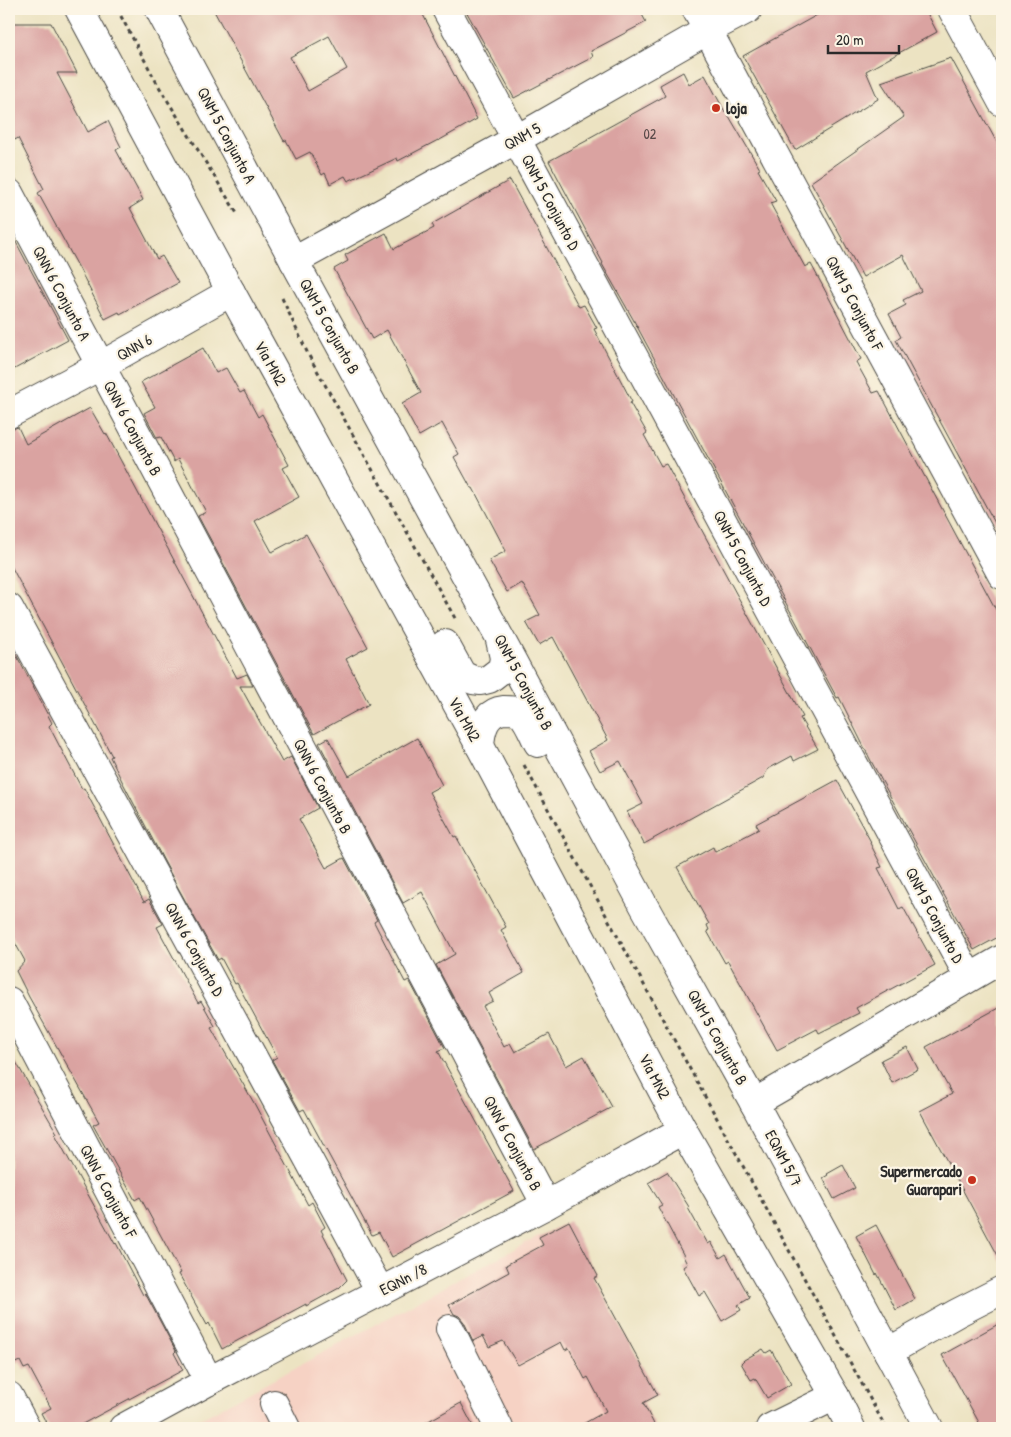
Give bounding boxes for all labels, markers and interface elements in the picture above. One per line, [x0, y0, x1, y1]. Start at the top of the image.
scale bar [828, 22, 900, 54]
text: 20 m [836, 29, 863, 50]
street label: QNM 5 Conjunto A [192, 83, 262, 187]
place label: loja [726, 97, 747, 119]
marker: loja [710, 102, 722, 114]
street label: QNM 5 [500, 117, 545, 155]
house number: 02 [644, 124, 657, 143]
street label: QNM 5 Conjunto D [516, 150, 586, 254]
street label: QNN 6 Conjunto A [28, 242, 96, 344]
street label: QNM 5 Conjunto F [821, 252, 890, 355]
street label: QNM 5 Conjunto B [295, 274, 365, 378]
street label: QNN 6 [112, 328, 156, 366]
street label: Via MN2 [250, 337, 293, 390]
street label: QNN 6 Conjunto B [99, 377, 167, 479]
street label: QNM 5 Conjunto D [708, 506, 778, 610]
street label: QNM 5 Conjunto B [489, 630, 559, 734]
street label: Via MN2 [444, 693, 487, 746]
street label: QNN 6 Conjunto B [289, 735, 357, 837]
street label: QNM 5 Conjunto D [900, 863, 970, 967]
street label: QNN 6 Conjunto D [160, 898, 230, 1000]
street label: QNM 5 Conjunto B [683, 985, 753, 1089]
street label: Via MN2 [634, 1050, 676, 1103]
street label: QNN 6 Conjunto B [479, 1092, 547, 1194]
street label: EQNM 5/7 [760, 1126, 808, 1190]
street label: QNN 6 Conjunto F [75, 1140, 143, 1242]
place label: Supermercado Guarapari [880, 1160, 963, 1201]
marker: Supermercado Guarapari [966, 1174, 978, 1186]
street label: EQNn /8 [375, 1258, 431, 1300]

